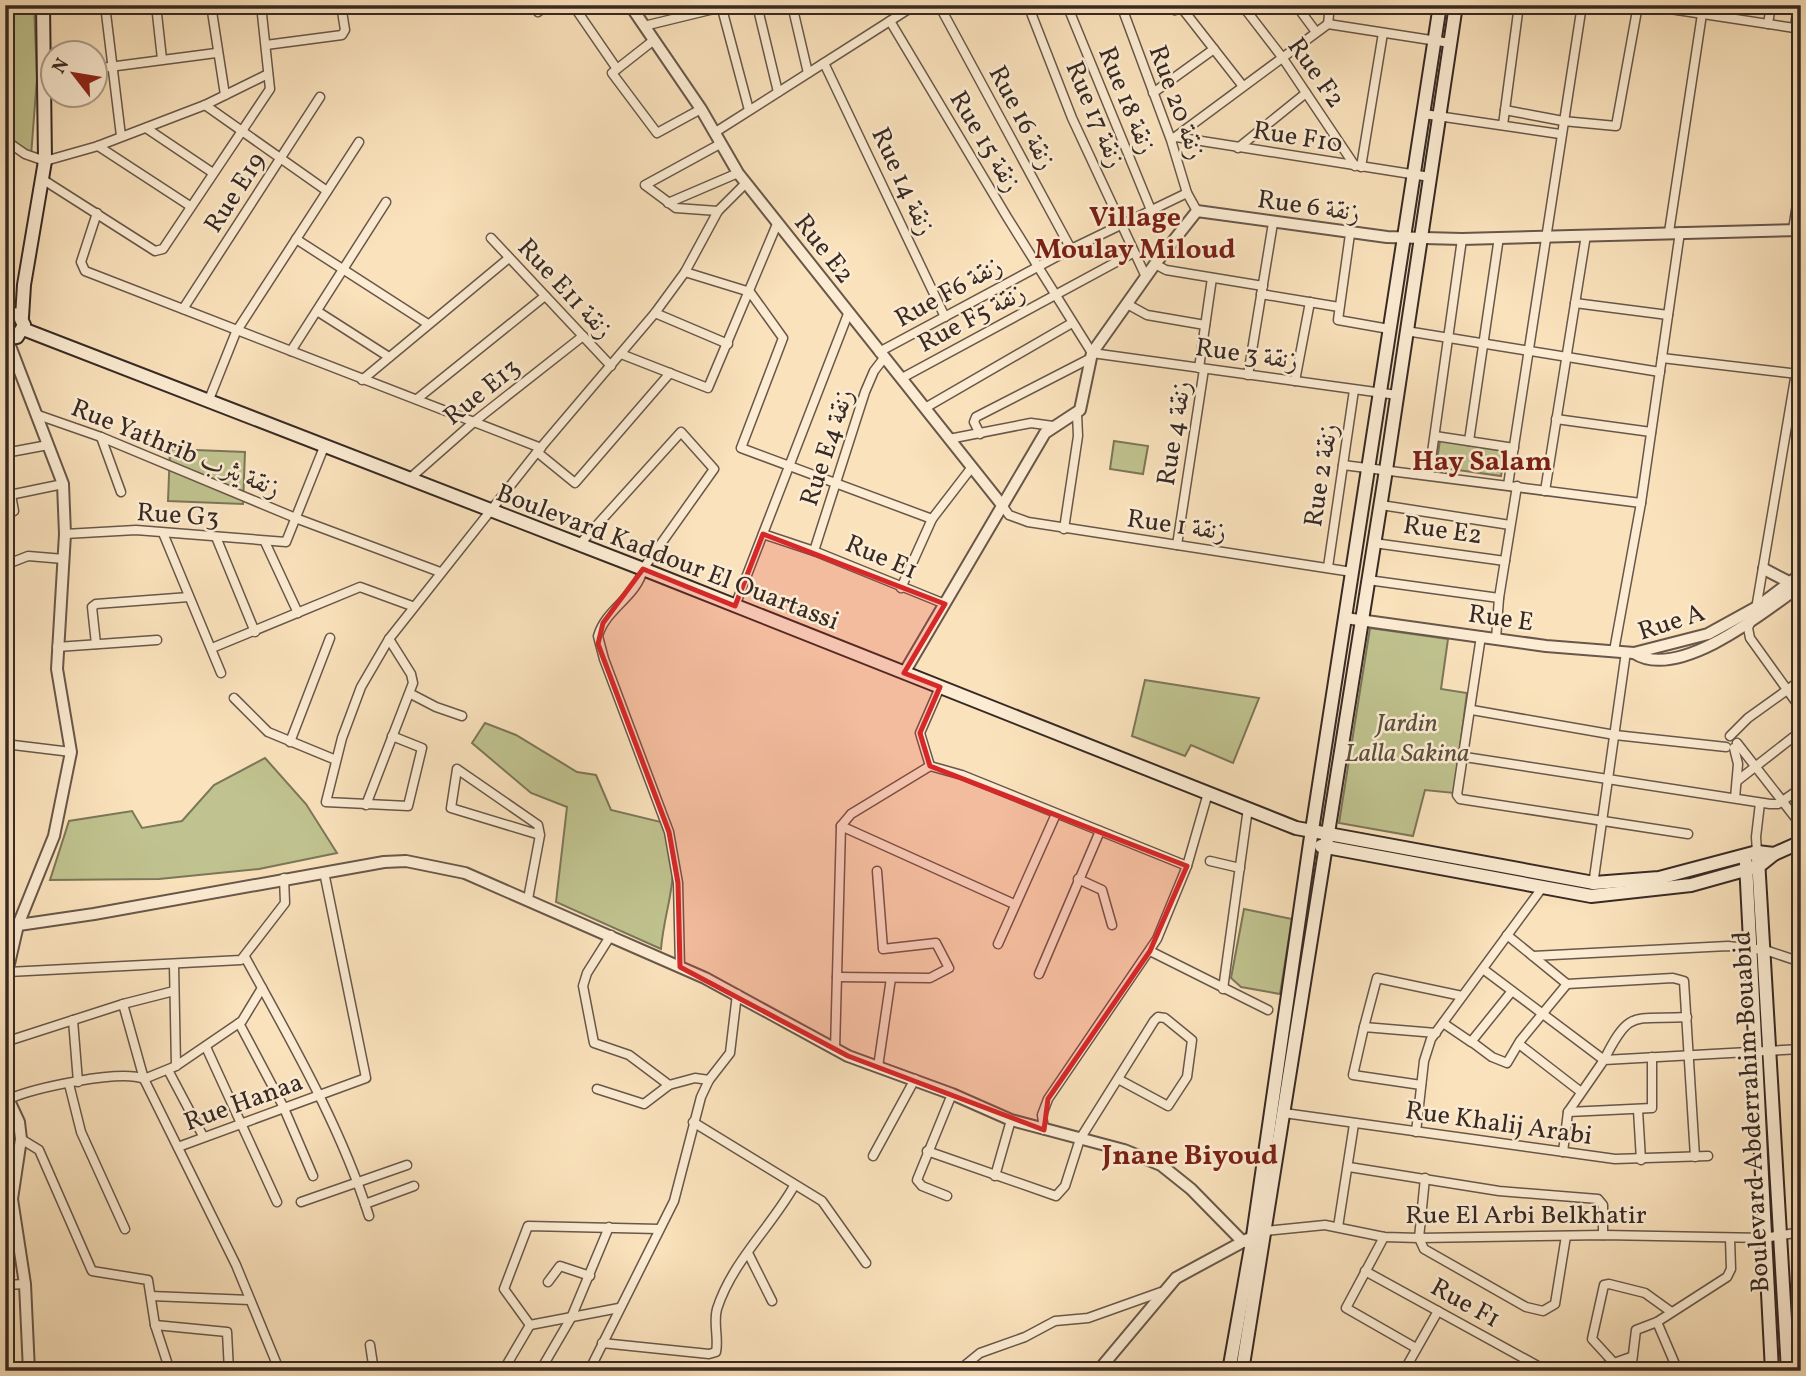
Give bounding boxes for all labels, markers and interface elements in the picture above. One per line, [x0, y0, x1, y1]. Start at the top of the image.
street label: Rue F2 [1278, 31, 1353, 116]
north arrow [38, 38, 108, 108]
street label: Rue 20 زنقة [1139, 40, 1213, 165]
street label: Rue 18 زنقة [1088, 41, 1164, 160]
text: N [46, 53, 76, 79]
street label: Rue 17 زنقة [1056, 56, 1133, 174]
street label: Rue 16 زنقة [979, 59, 1064, 176]
street label: Rue 15 زنقة [940, 84, 1029, 200]
street label: Rue F10 [1250, 113, 1345, 163]
street label: Rue 14 زنقة [861, 122, 943, 242]
street label: Rue E19 [196, 146, 275, 240]
street label: Rue 6 زنقة [1255, 182, 1362, 232]
district label: Village Moulay Miloud [1034, 199, 1236, 270]
street label: Rue E2 [785, 207, 862, 292]
street label: Rue E11 زنقة [508, 231, 621, 348]
street label: Rue F6 زنقة [889, 248, 1009, 337]
street label: Rue F5 زنقة [912, 275, 1032, 362]
street label: Rue 3 زنقة [1193, 330, 1300, 380]
street label: Rue E13 [436, 351, 528, 435]
street label: Rue 4 زنقة [1149, 378, 1201, 488]
street label: Rue E4 زنقة [792, 384, 864, 511]
street label: Rue Yathrib زنقة يثرب [65, 390, 285, 507]
street label: Rue 2 زنقة [1296, 421, 1348, 530]
district label: Hay Salam [1412, 443, 1552, 482]
street label: Boulevard Kaddour El Ouartassi [491, 476, 844, 640]
street label: Rue G3 [136, 495, 220, 537]
street label: Rue 1 زنقة [1125, 501, 1229, 551]
street label: Rue E2 [1401, 508, 1485, 554]
street label: Rue E1 [839, 526, 923, 589]
street label: Rue A [1634, 595, 1710, 651]
street label: Rue E [1466, 597, 1536, 641]
park label: Jardin Lalla Sakina [1345, 706, 1469, 772]
street label: Boulevard Abderrahim Bouabid [1725, 930, 1779, 1294]
street label: Rue Hanaa [179, 1065, 308, 1141]
street label: Rue Khalij Arabi [1403, 1093, 1594, 1155]
district label: Jnane Biyoud [1101, 1137, 1278, 1176]
street label: Rue El Arbi Belkhatir [1405, 1198, 1647, 1234]
street label: Rue F1 [1424, 1270, 1506, 1338]

